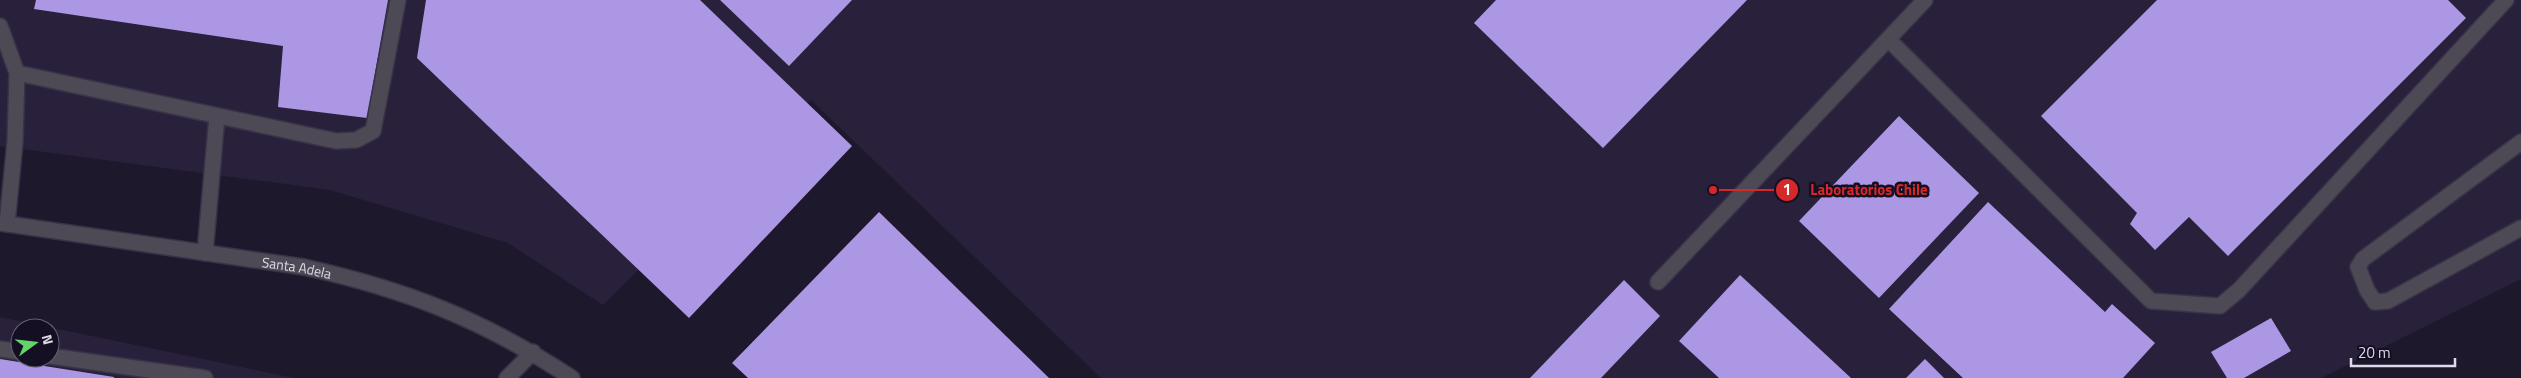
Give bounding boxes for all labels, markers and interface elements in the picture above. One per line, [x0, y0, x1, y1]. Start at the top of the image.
callout: Laboratorios Chile [1775, 175, 1937, 205]
text: 1 [1783, 178, 1791, 201]
text: Laboratorios Chile [1810, 178, 1928, 201]
street label: Santa Adela [261, 251, 334, 284]
north arrow [10, 318, 60, 368]
text: N [37, 332, 59, 347]
scale bar [2351, 336, 2455, 368]
text: 20 m [2358, 341, 2391, 364]

